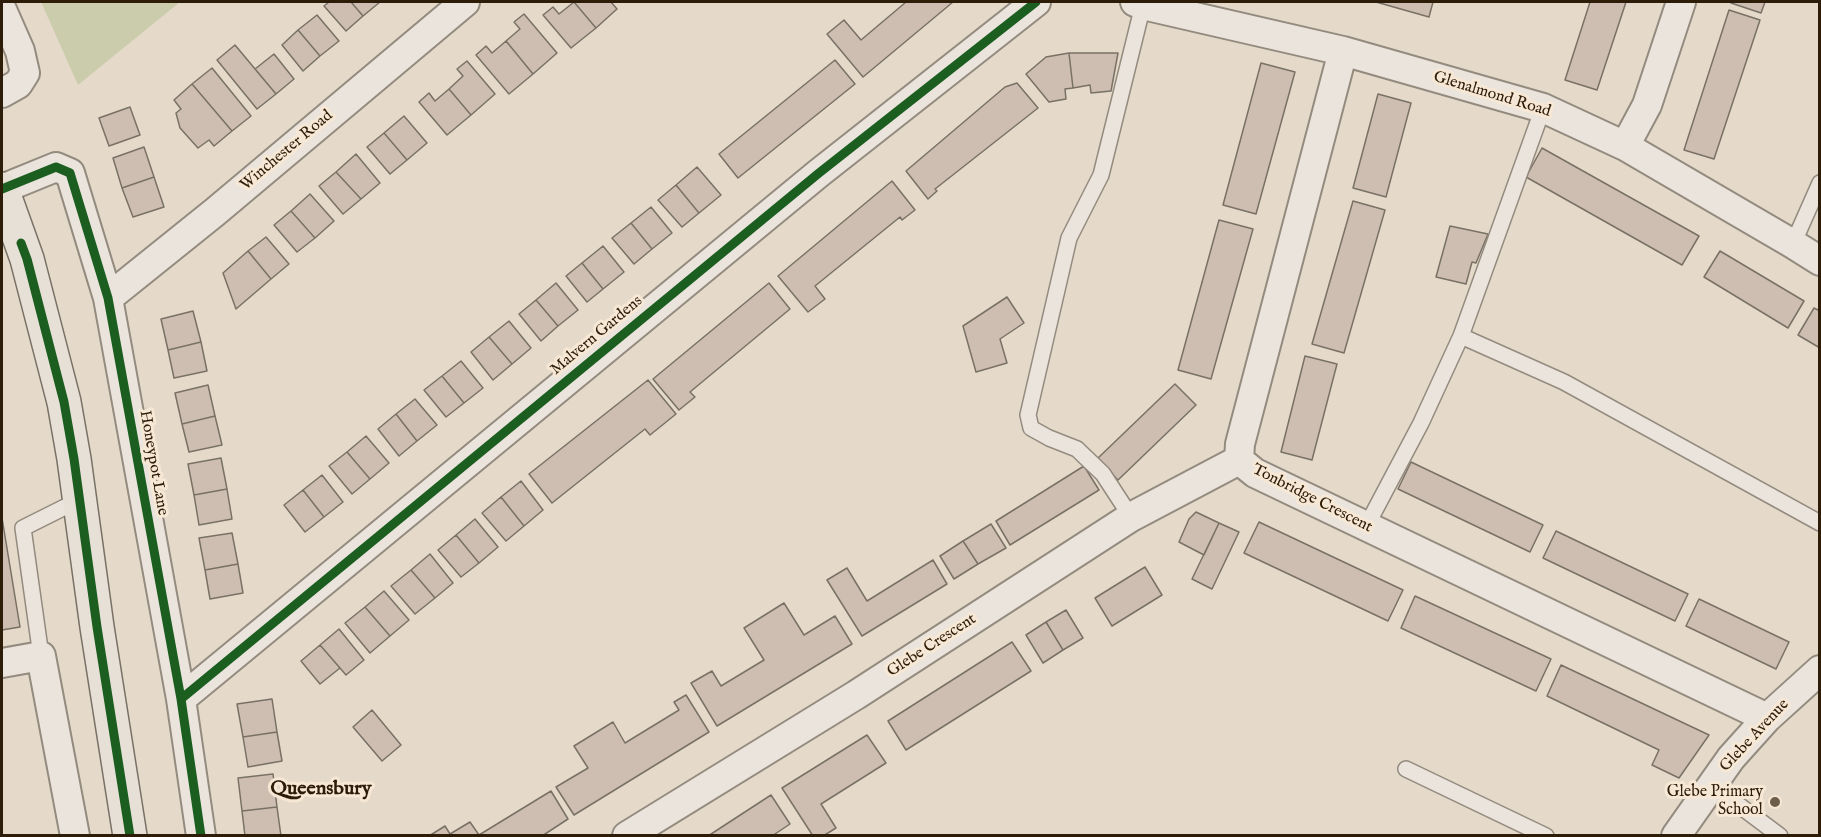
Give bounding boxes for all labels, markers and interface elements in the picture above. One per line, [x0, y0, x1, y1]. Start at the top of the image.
street label: Glenalmond Road [1431, 68, 1553, 122]
street label: Winchester Road [237, 107, 337, 195]
street label: Malvern Gardens [547, 292, 647, 380]
street label: Honeypot Lane [134, 409, 172, 517]
street label: Tonbridge Crescent [1249, 460, 1375, 538]
street label: Glebe Crescent [884, 610, 980, 682]
street label: Glebe Avenue [1716, 696, 1794, 776]
district label: Queensbury [271, 778, 371, 802]
place label: Glebe Primary School [1667, 783, 1763, 821]
marker: Glebe Primary School [1768, 795, 1782, 809]

